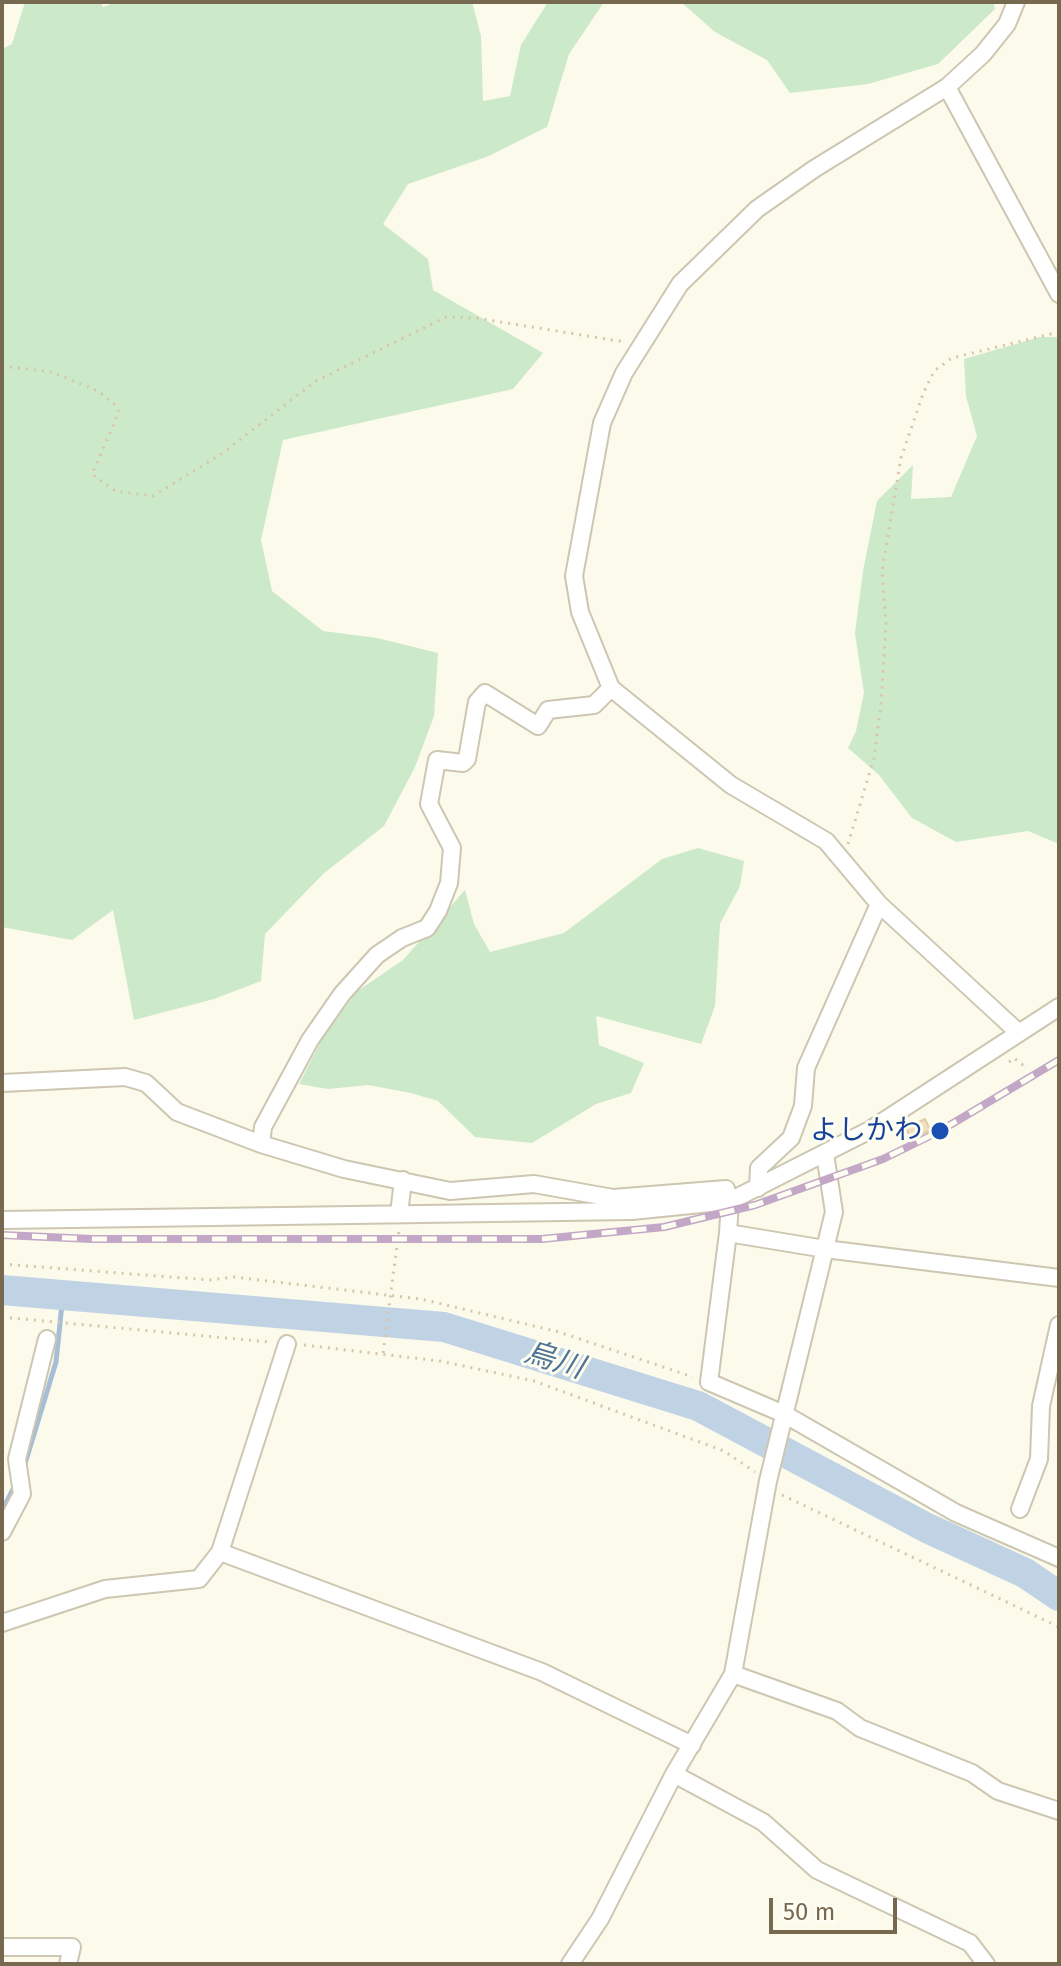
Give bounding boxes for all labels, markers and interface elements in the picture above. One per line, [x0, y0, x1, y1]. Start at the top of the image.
place label: よしかわ [810, 1114, 922, 1148]
marker: よしかわ [929, 1120, 951, 1142]
water label: 烏川 [520, 1335, 588, 1387]
scale bar [773, 1882, 901, 1932]
text: 50 m [783, 1898, 835, 1926]

